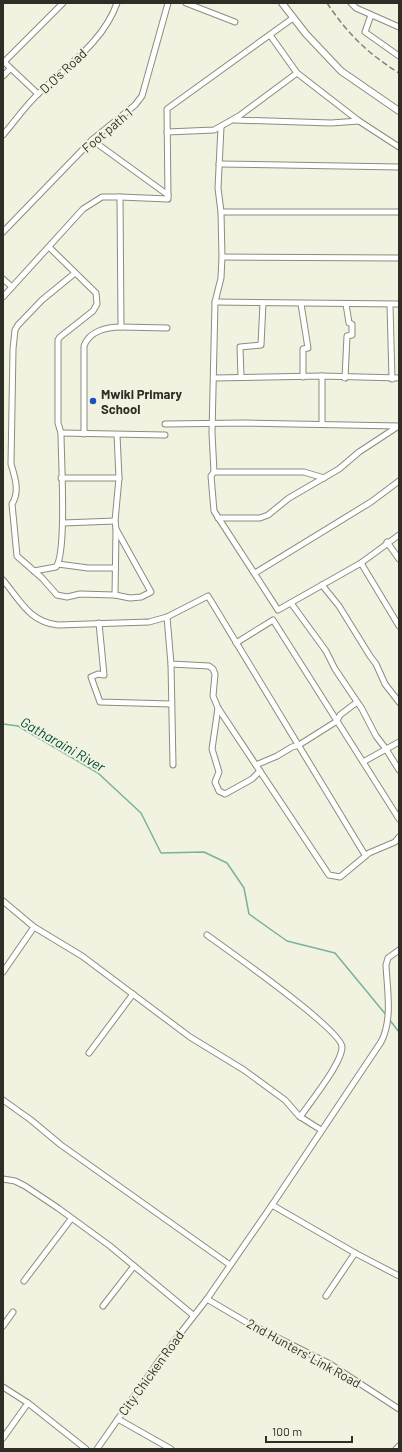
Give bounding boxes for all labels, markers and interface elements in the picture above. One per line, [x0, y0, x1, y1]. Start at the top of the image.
street label: D.O's Road [36, 45, 90, 97]
street label: Foot path 1 [79, 104, 135, 156]
place label: Mwiki Primary School [101, 386, 183, 417]
marker: Mwiki Primary School [88, 396, 98, 406]
water label: Gatharaini River [18, 713, 109, 776]
street label: 2nd Hunters' Link Road [244, 1315, 364, 1391]
street label: City Chicken Road [115, 1327, 187, 1419]
scale bar [266, 1418, 352, 1444]
text: 100 m [272, 1424, 302, 1438]

